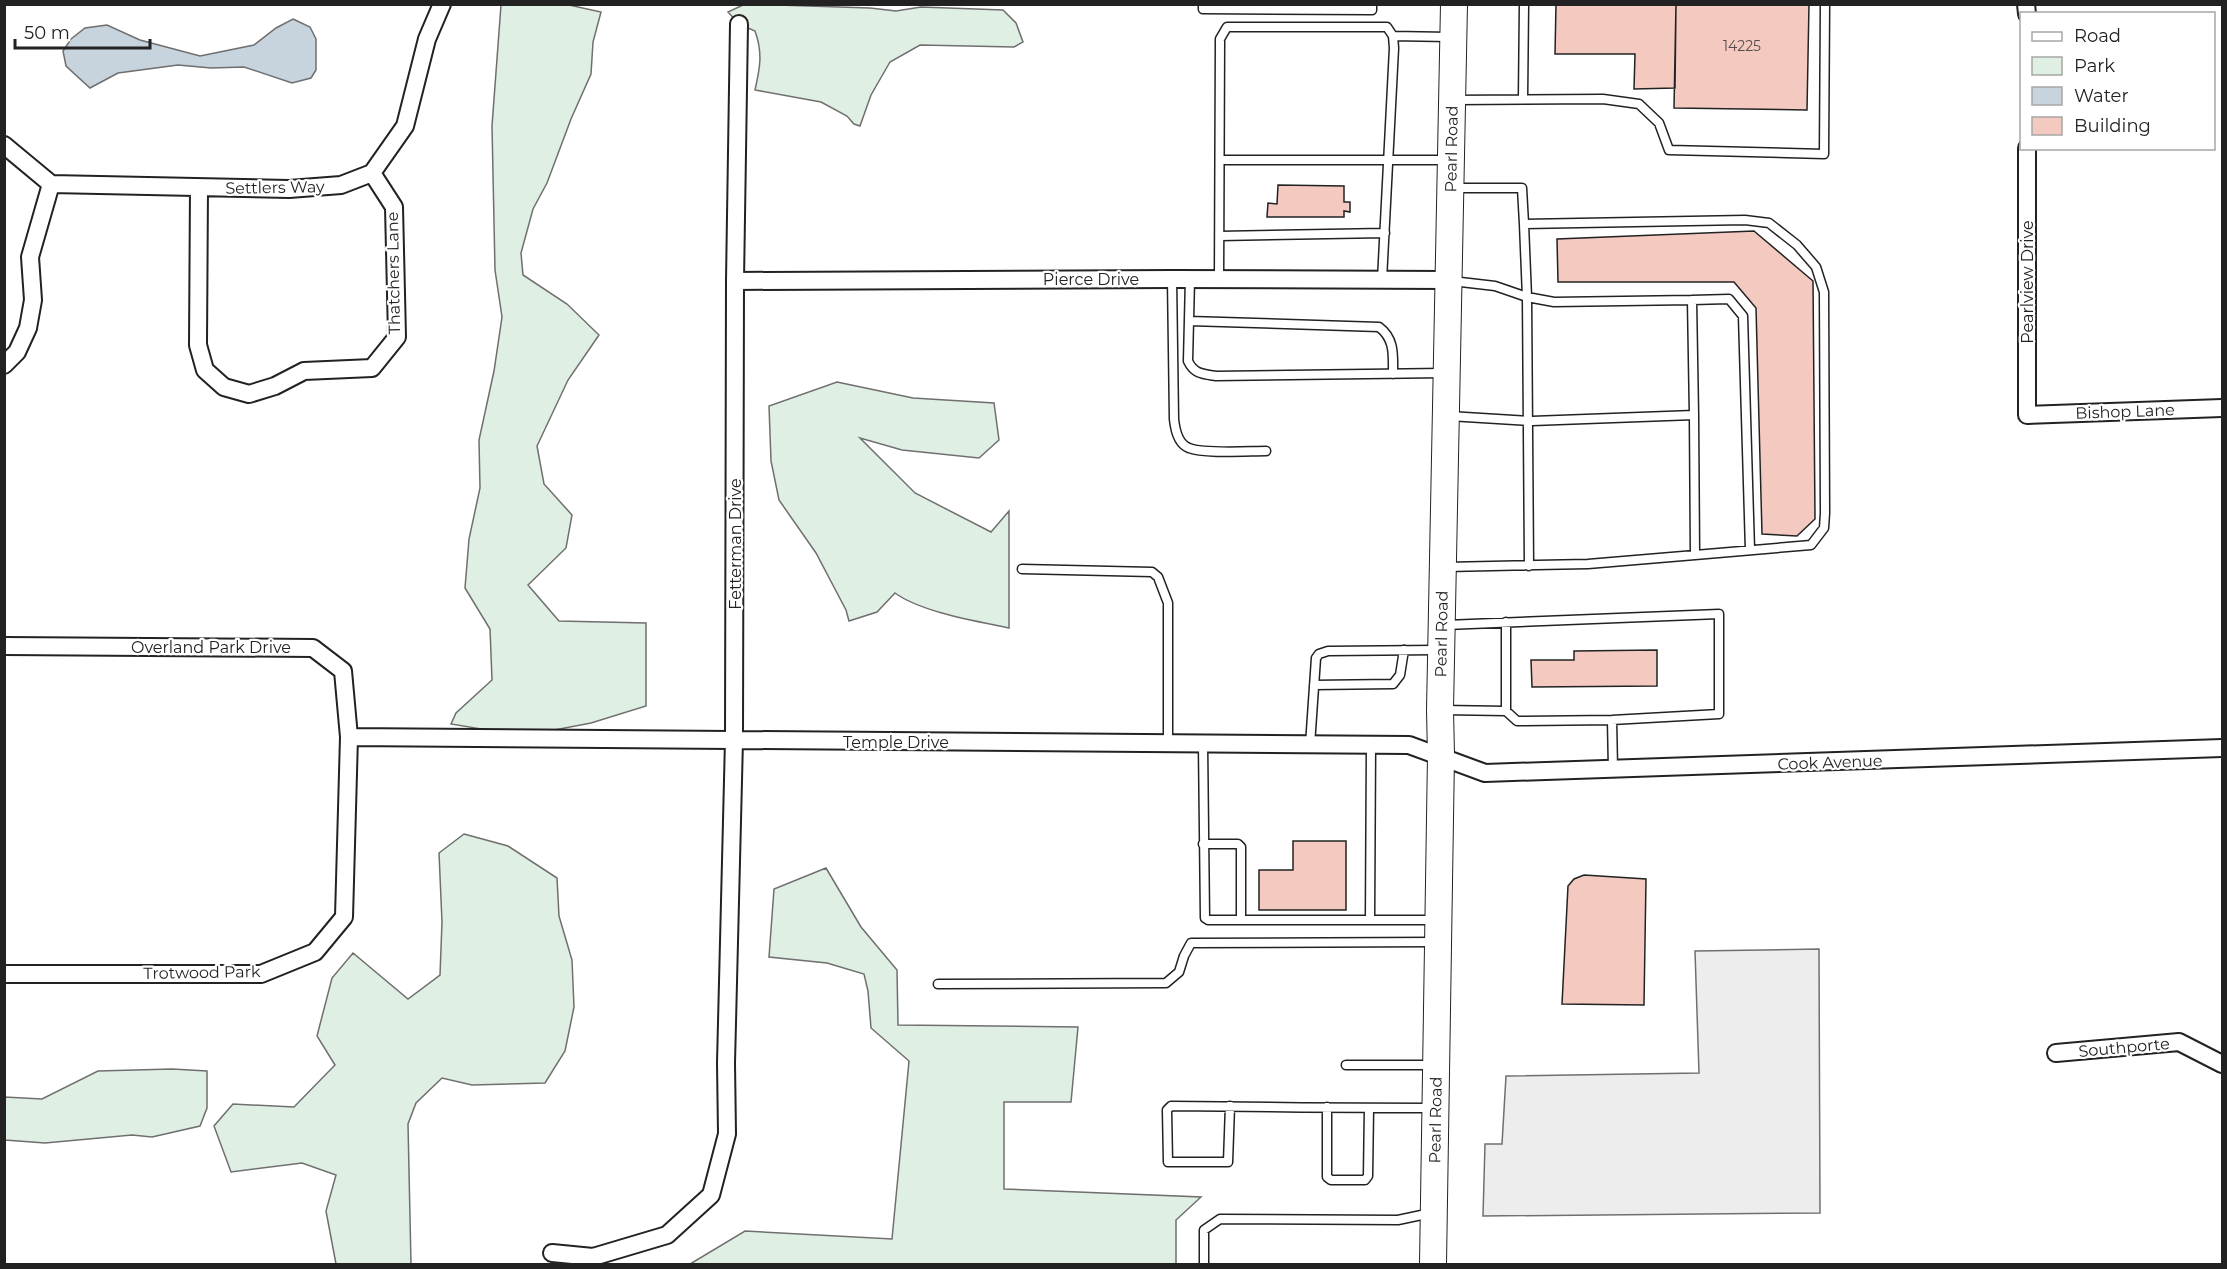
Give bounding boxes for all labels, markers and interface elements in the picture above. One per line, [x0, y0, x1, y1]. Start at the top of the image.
scale bar [15, 12, 150, 50]
legend [2020, 12, 2215, 150]
text: 50 m [24, 22, 70, 44]
text: Road [2074, 25, 2121, 47]
house number: 14225 [1723, 37, 1761, 55]
text: Park [2074, 55, 2115, 77]
text: Water [2074, 85, 2129, 107]
street label: Pearl Road [1441, 105, 1462, 193]
text: Building [2074, 115, 2151, 137]
street label: Settlers Way [225, 177, 325, 198]
street label: Thatchers Lane [383, 211, 404, 335]
street label: Pearlview Drive [2018, 220, 2037, 344]
street label: Pierce Drive [1043, 270, 1139, 289]
street label: Bishop Lane [2075, 400, 2175, 423]
street label: Fetterman Drive [726, 478, 745, 610]
street label: Pearl Road [1431, 590, 1452, 678]
street label: Overland Park Drive [131, 638, 291, 657]
street label: Temple Drive [843, 733, 949, 752]
street label: Cook Avenue [1777, 751, 1883, 774]
street label: Trotwood Park [143, 962, 261, 983]
street label: Southporte [2078, 1034, 2170, 1061]
street label: Pearl Road [1425, 1076, 1446, 1164]

